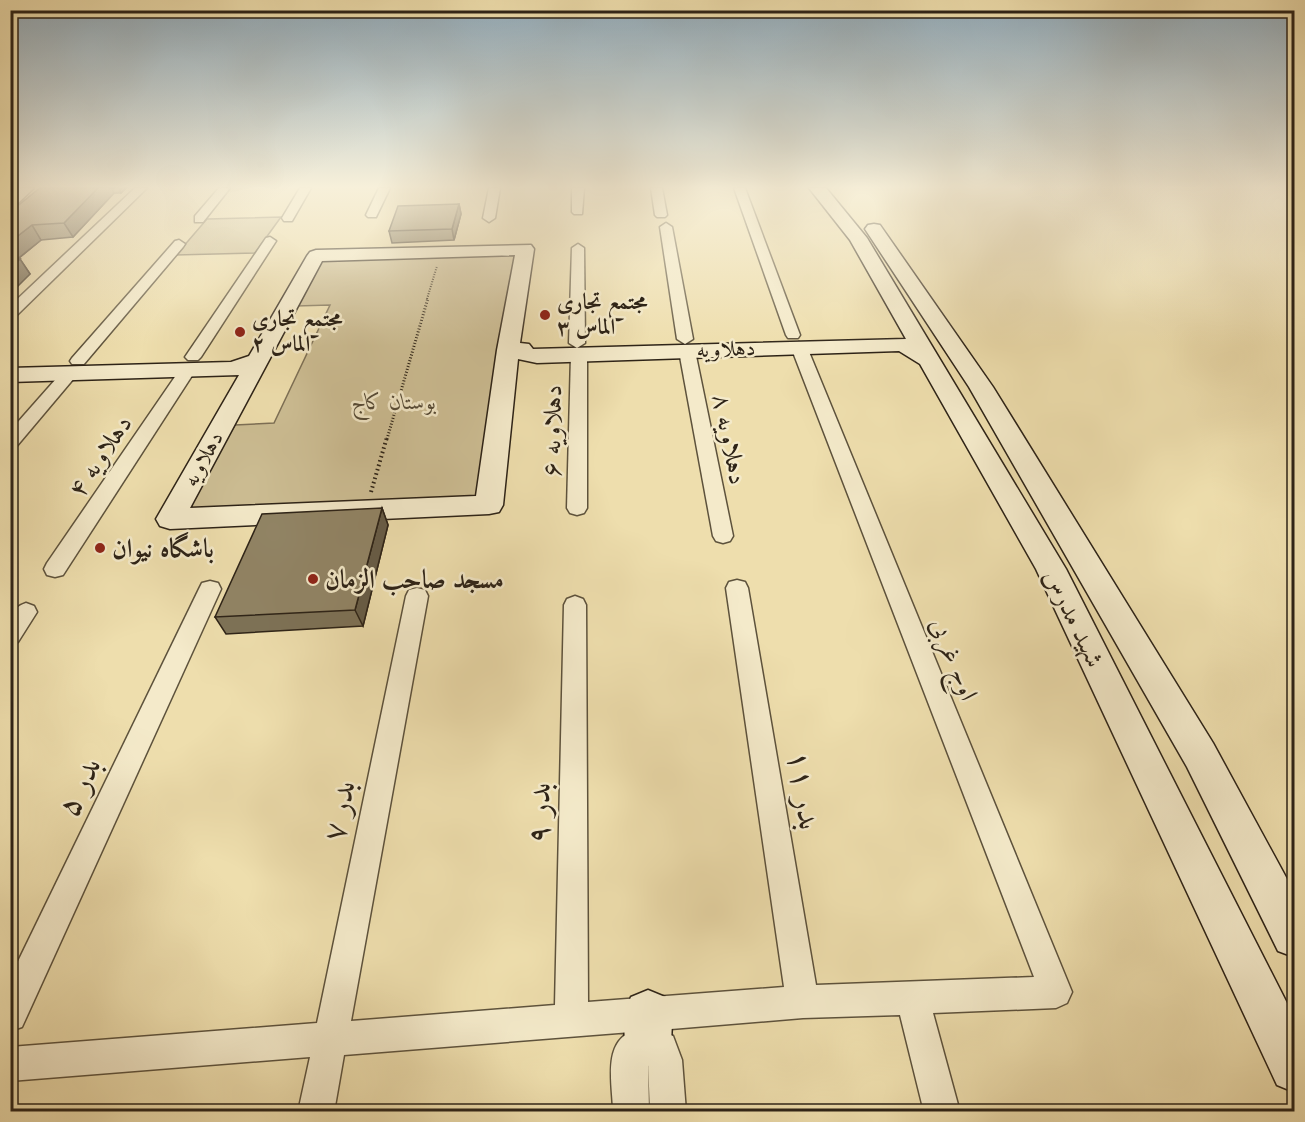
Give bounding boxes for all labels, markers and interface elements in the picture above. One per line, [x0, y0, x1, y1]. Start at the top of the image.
place label: مجتمع تجاری الماس ۳ [557, 287, 648, 342]
place label: مجتمع تجاری الماس ۲ [252, 304, 343, 359]
marker: مجتمع تجاری الماس ۳ [538, 308, 552, 322]
marker: مجتمع تجاری الماس ۲ [233, 325, 247, 339]
street label: دهلاویه [696, 333, 756, 365]
street label: دهلاویه ۶ [534, 385, 570, 477]
park label: بوستان کاج [351, 387, 437, 421]
street label: دهلاویه ۸ [704, 391, 756, 487]
street label: دهلاویه ۴ [60, 408, 140, 504]
street label: دهلاویه [176, 426, 230, 492]
place label: باشگاه نیوان [112, 531, 214, 566]
marker: باشگاه نیوان [93, 541, 107, 555]
place label: مسجد صاحب الزمان [325, 562, 504, 597]
street label: شهید مدرس [1035, 563, 1113, 673]
marker: مسجد صاحب الزمان [306, 572, 320, 586]
street label: اوج غربی [916, 612, 986, 708]
street label: بدر ۱۱ [776, 747, 832, 833]
street label: بدر ۵ [46, 750, 112, 824]
street label: بدر ۷ [312, 777, 366, 845]
street label: بدر ۹ [516, 782, 562, 844]

